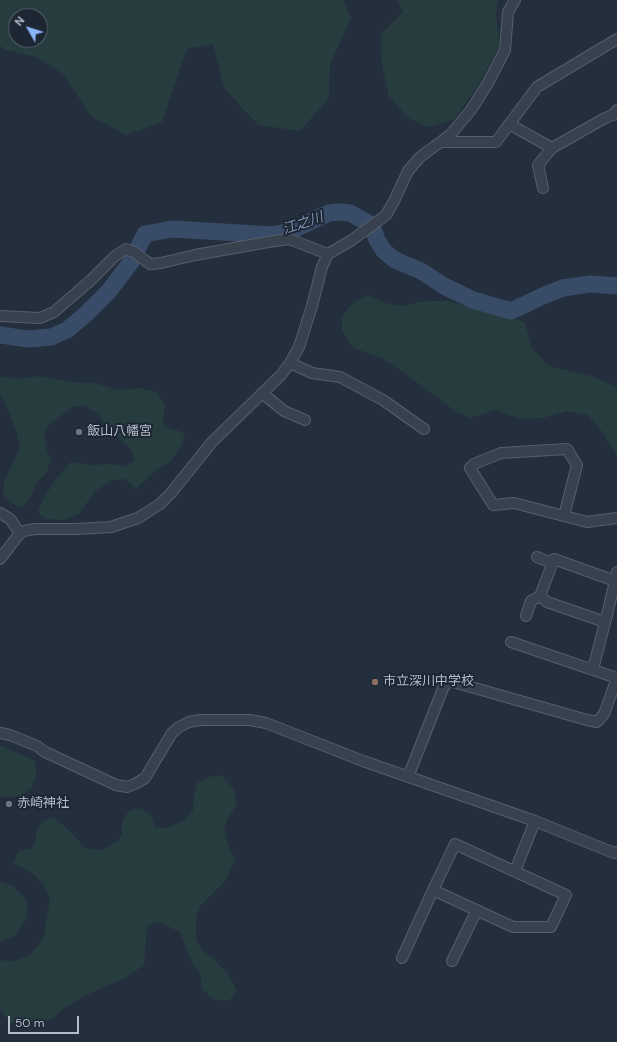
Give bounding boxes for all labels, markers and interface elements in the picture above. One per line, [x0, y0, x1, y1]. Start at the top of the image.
north arrow [8, 8, 48, 48]
text: N [11, 14, 27, 29]
water label: 江之川 [280, 209, 326, 239]
place label: 飯山八幡宮 [87, 424, 152, 440]
marker: 飯山八幡宮 [74, 427, 84, 437]
place label: 市立深川中学校 [383, 674, 474, 690]
marker: 市立深川中学校 [370, 677, 380, 687]
place label: 赤崎神社 [17, 796, 69, 812]
marker: 赤崎神社 [4, 799, 14, 809]
scale bar [10, 1008, 81, 1034]
text: 50 m [15, 1015, 44, 1031]

